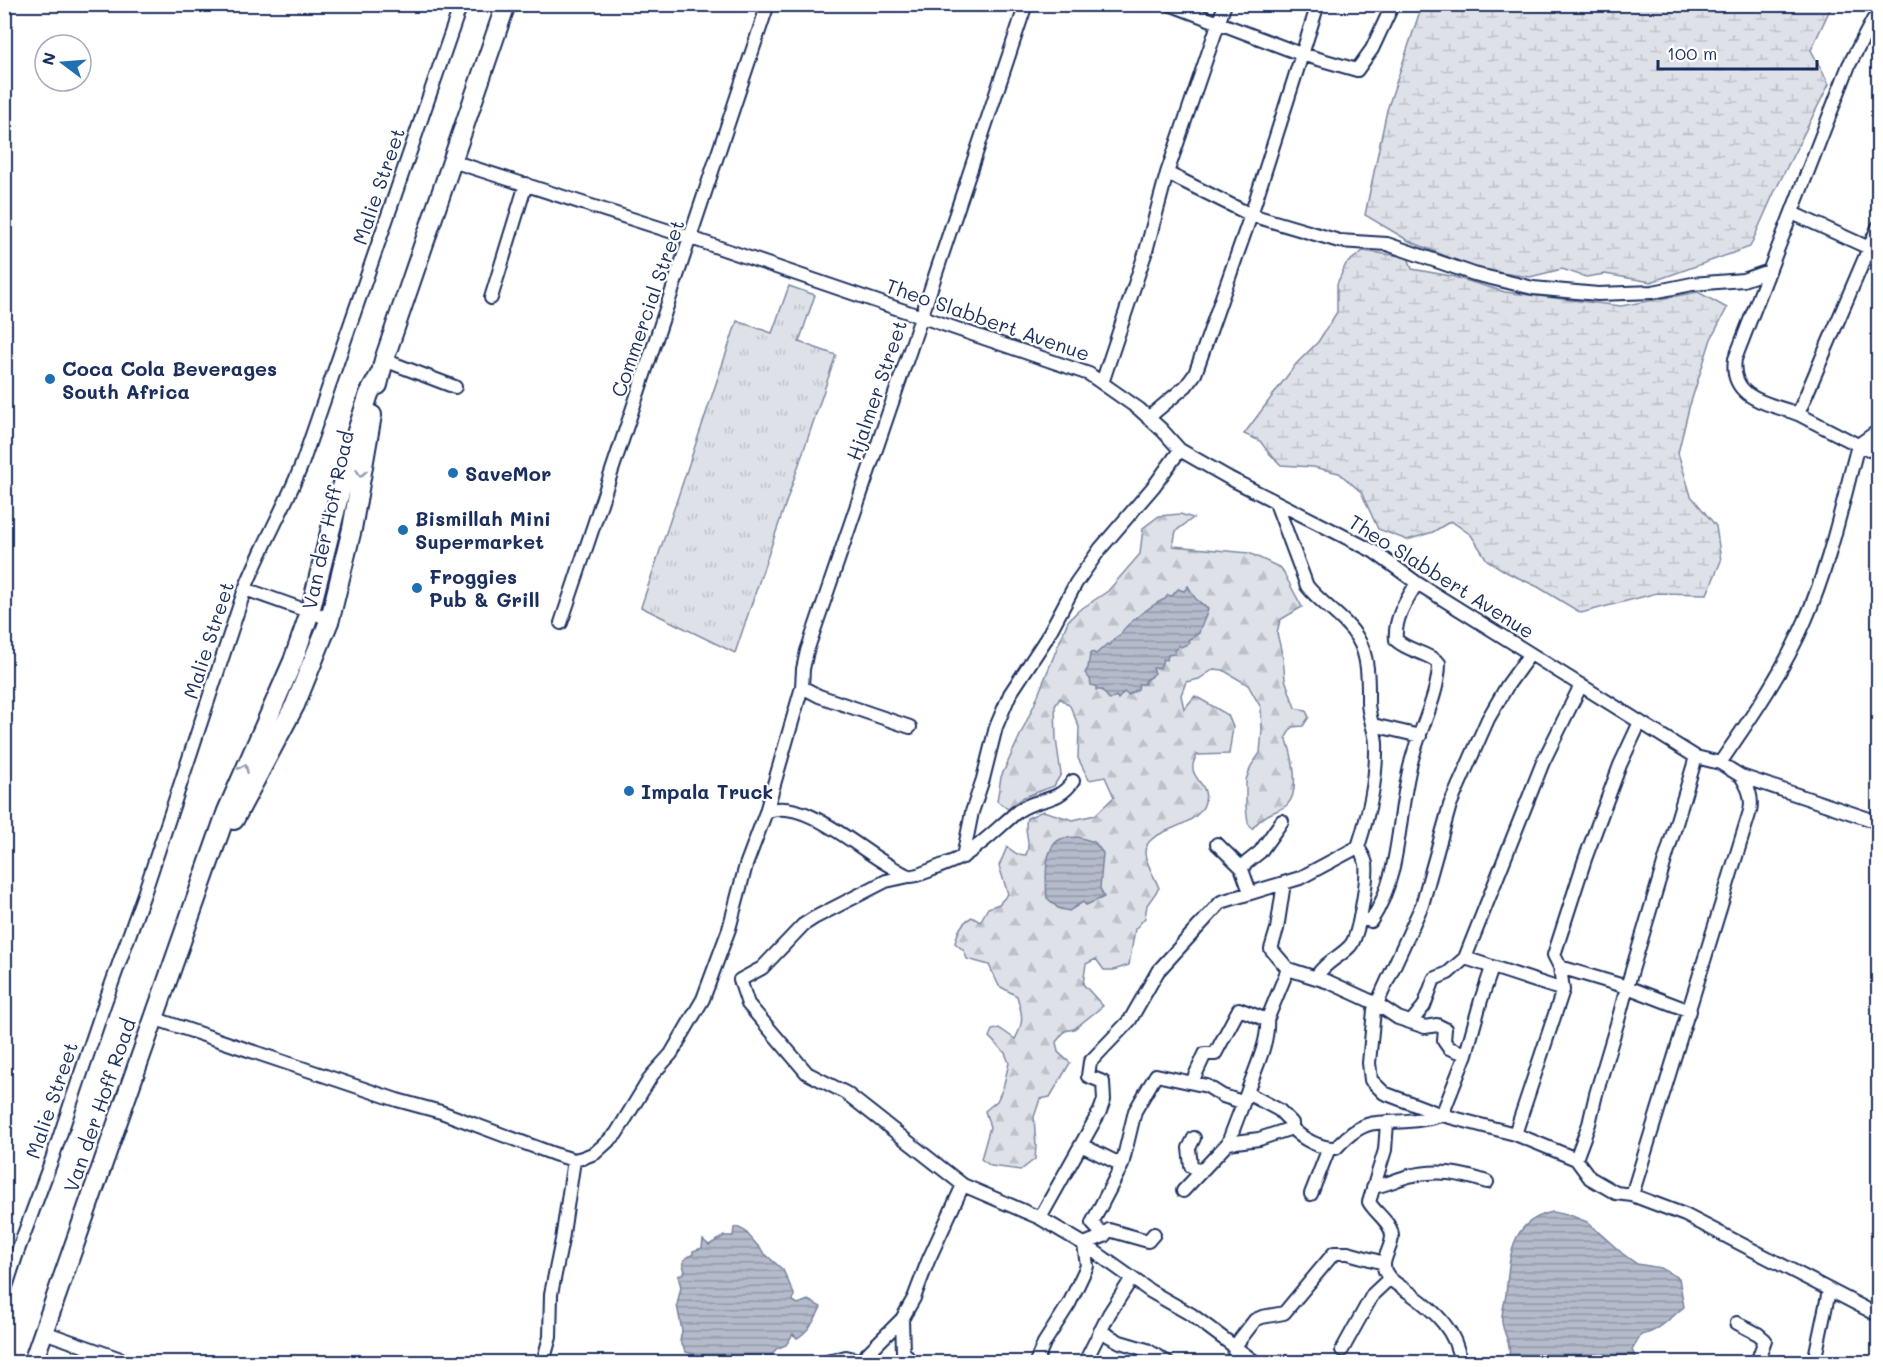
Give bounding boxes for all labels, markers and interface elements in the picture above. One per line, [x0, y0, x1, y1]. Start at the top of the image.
north arrow [33, 33, 93, 93]
scale bar [1658, 33, 1817, 71]
text: 100 m [1667, 41, 1717, 65]
text: N [36, 50, 60, 67]
street label: Malie Street [346, 124, 410, 248]
street label: Commercial Street [604, 216, 690, 400]
street label: Theo Slabbert Avenue [883, 272, 1093, 366]
street label: Hjalmer Street [840, 316, 912, 464]
place label: Coca Cola Beverages South Africa [62, 355, 277, 404]
marker: Coca Cola Beverages South Africa [43, 372, 57, 386]
street label: Van der Hoff Road [295, 428, 359, 612]
place label: SaveMor [465, 460, 551, 486]
marker: SaveMor [446, 466, 460, 480]
one-way arrow [356, 468, 368, 478]
place label: Bismillah Mini Supermarket [415, 505, 551, 554]
street label: Theo Slabbert Avenue [1344, 508, 1540, 644]
marker: Bismillah Mini Supermarket [396, 523, 410, 537]
place label: Froggies Pub & Grill [429, 563, 540, 612]
street label: Malie Street [177, 578, 239, 702]
marker: Froggies Pub & Grill [410, 581, 424, 595]
one-way arrow [237, 764, 249, 775]
place label: Impala Truck [641, 778, 773, 804]
marker: Impala Truck [622, 784, 636, 798]
street label: Van der Hoff Road [57, 1015, 141, 1195]
street label: Malie Street [19, 1038, 83, 1162]

